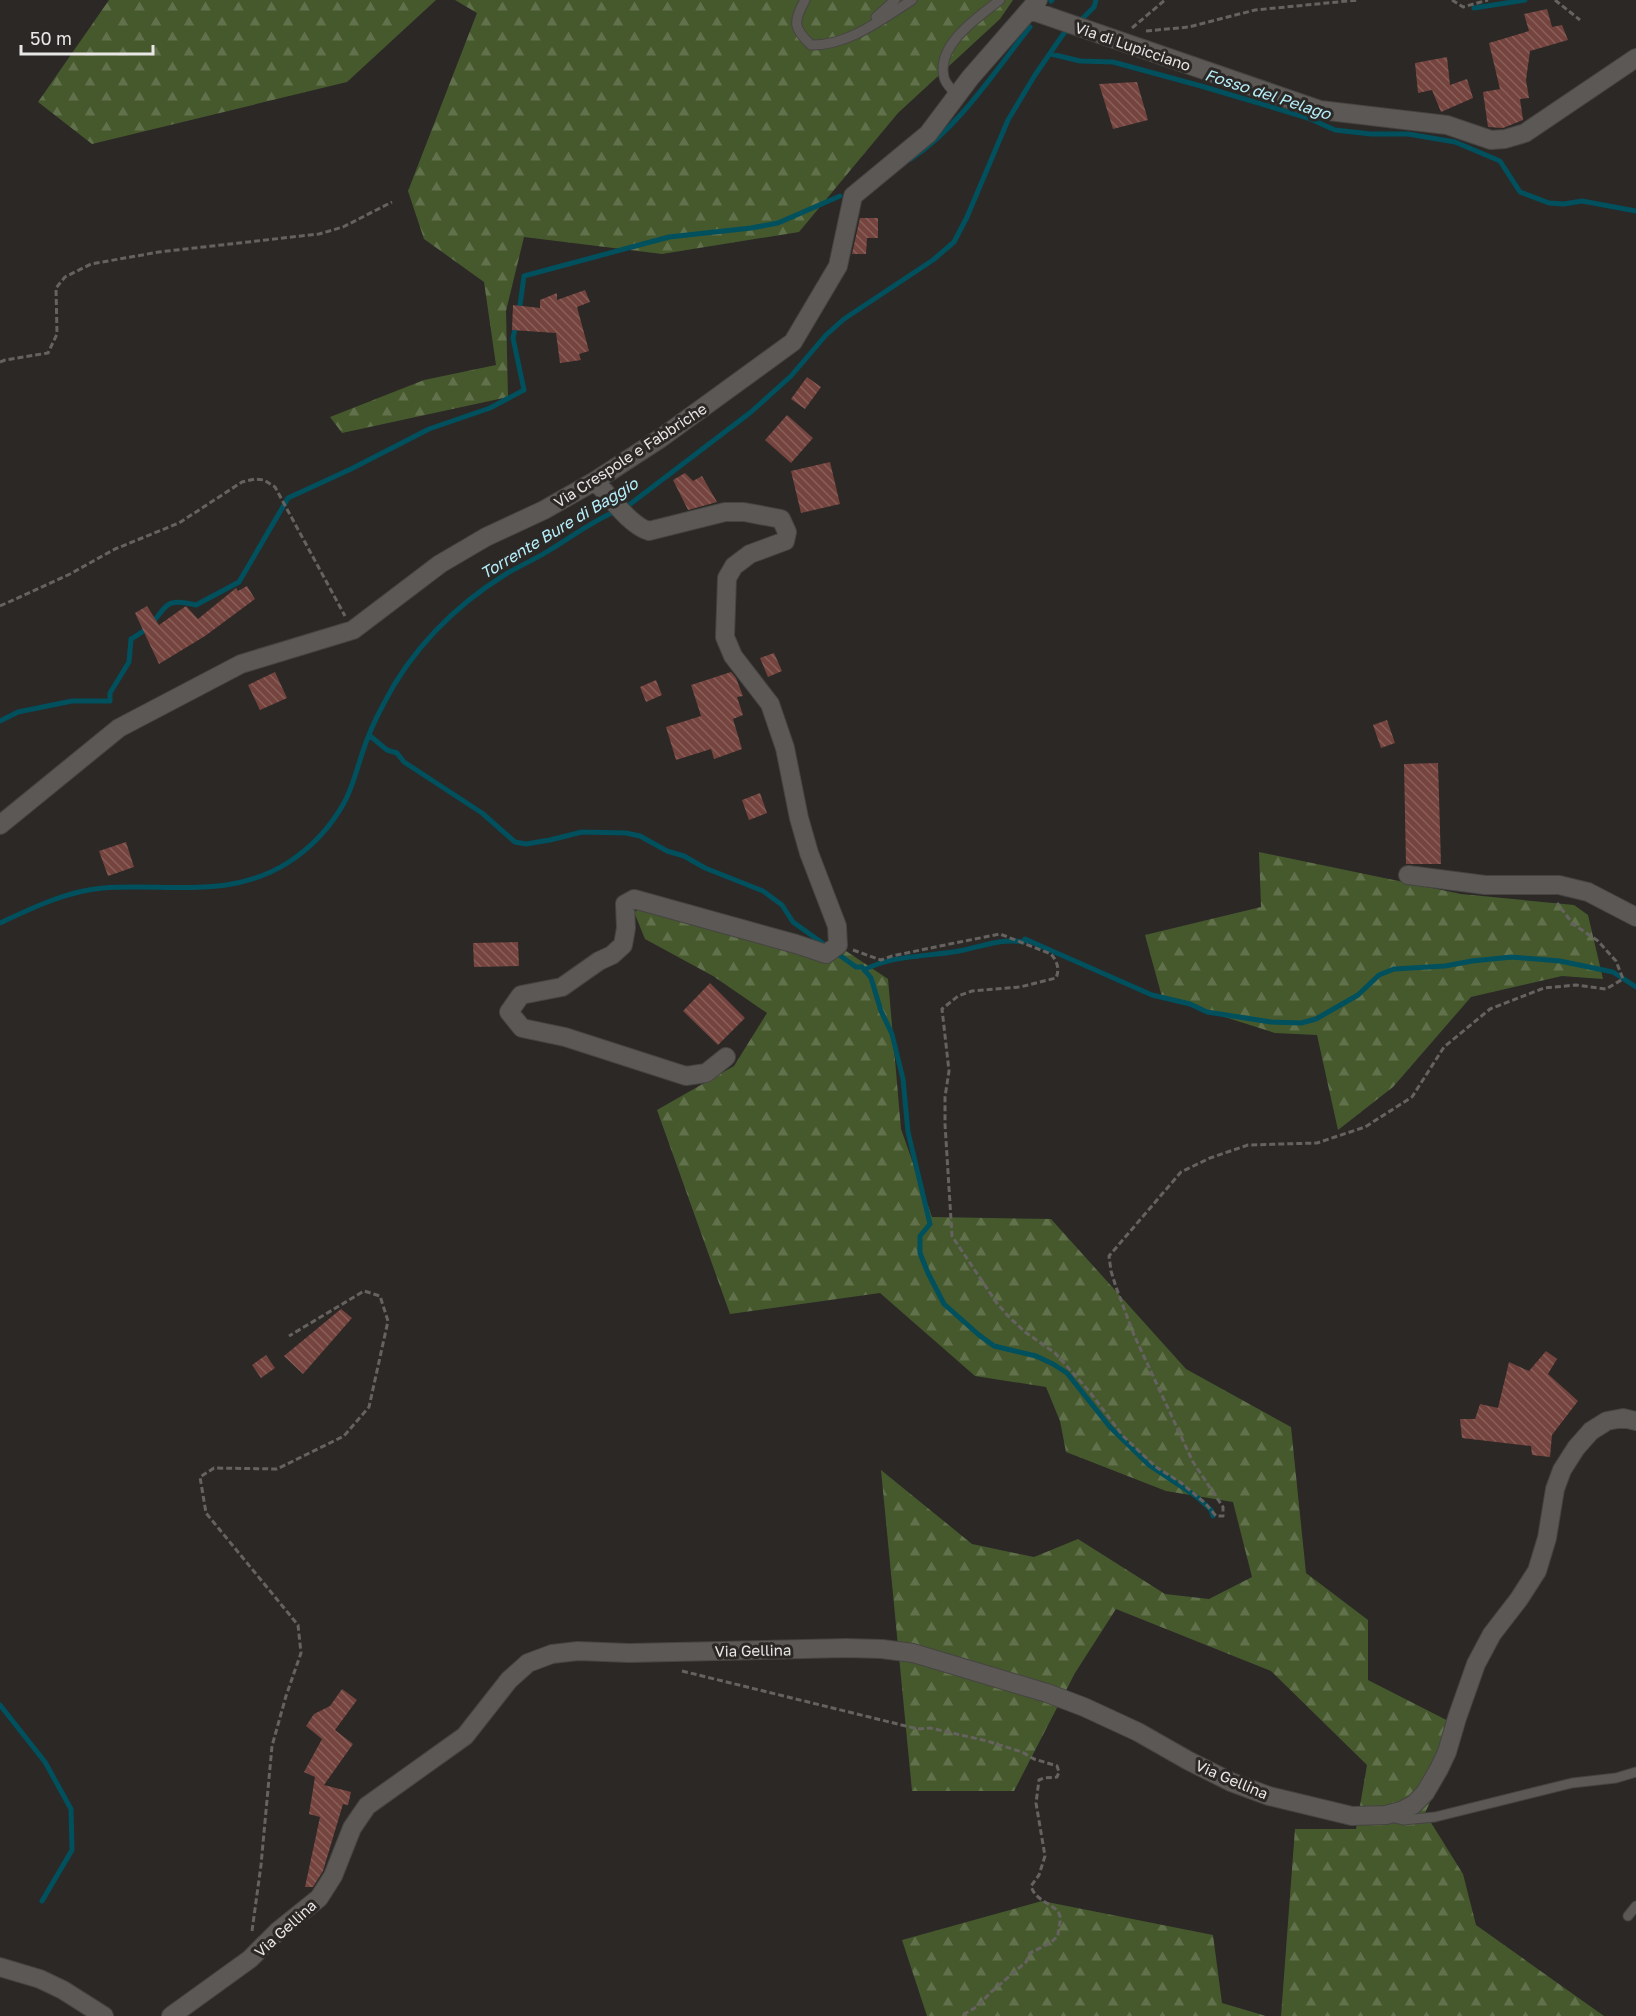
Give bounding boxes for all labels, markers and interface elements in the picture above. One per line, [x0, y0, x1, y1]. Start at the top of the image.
scale bar [21, 18, 153, 56]
street label: Via di Lupicciano [1073, 18, 1193, 74]
text: 50 m [30, 27, 72, 49]
water label: Fosso del Pelago [1203, 64, 1335, 124]
street label: Via Crespole e Fabbriche [550, 399, 710, 511]
water label: Torrente Bure di Baggio [477, 472, 643, 583]
street label: Via Gellina [714, 1640, 792, 1660]
street label: Via Gellina [1193, 1756, 1271, 1802]
street label: Via Gellina [250, 1896, 320, 1960]

